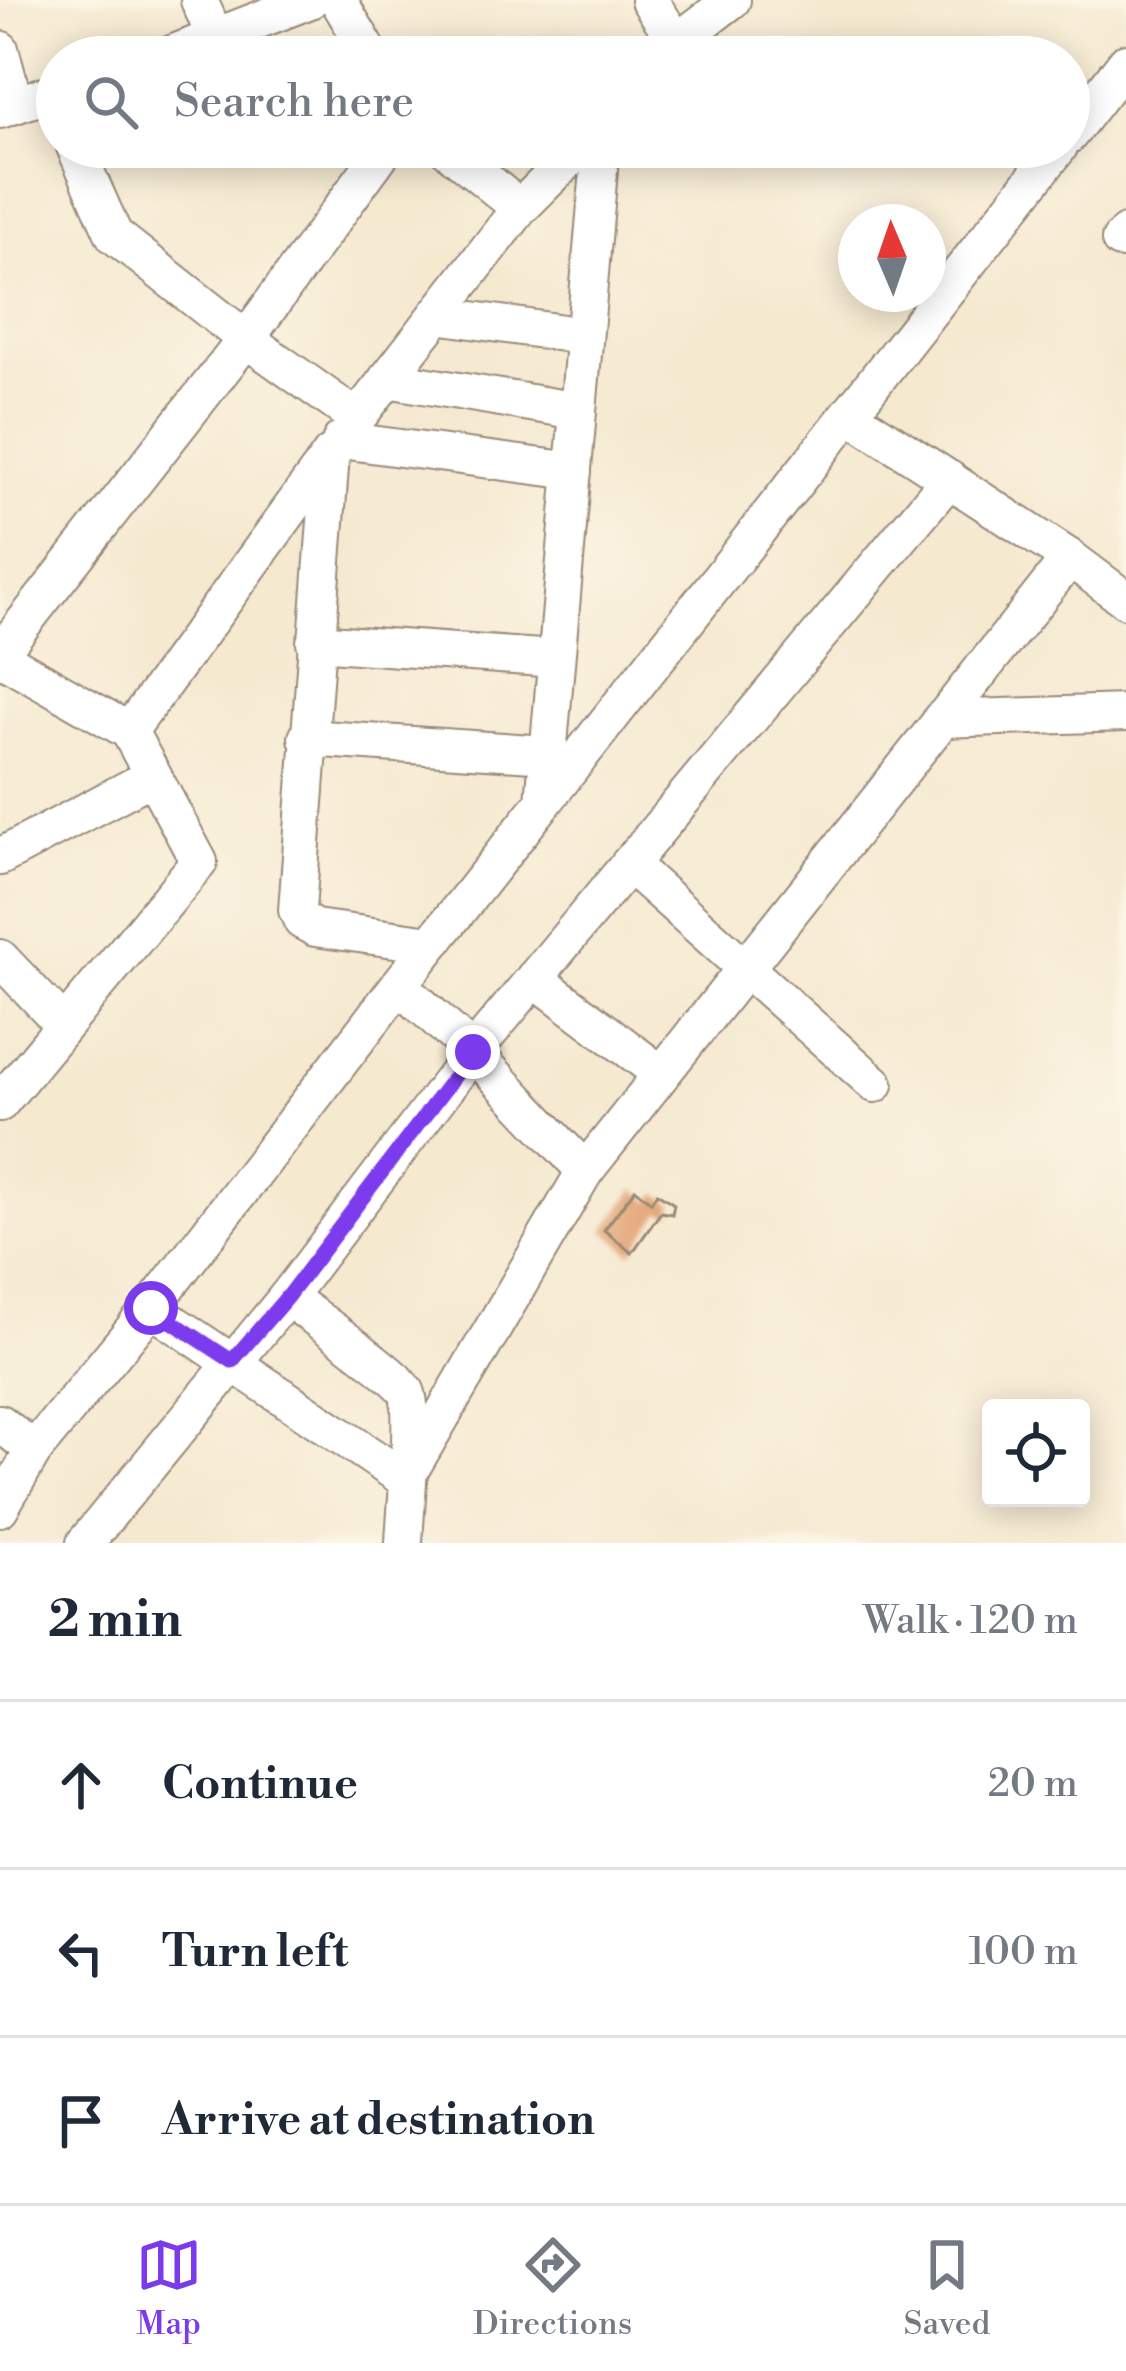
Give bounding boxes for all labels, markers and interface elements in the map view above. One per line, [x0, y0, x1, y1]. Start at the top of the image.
search box [36, 36, 1090, 168]
icon: search [78, 69, 144, 135]
text: Search here [174, 74, 414, 131]
north arrow [838, 204, 946, 312]
route end [446, 1025, 500, 1079]
route start [124, 1281, 178, 1335]
map controls [982, 1399, 1090, 1507]
button: locate [982, 1399, 1090, 1507]
text: 2 min [48, 1589, 182, 1653]
text: Walk · 120 m [863, 1597, 1078, 1646]
icon: ahead [48, 1752, 114, 1818]
text: Continue [162, 1756, 358, 1813]
text: 20 m [988, 1760, 1078, 1809]
icon: left [48, 1920, 114, 1986]
text: Turn left [162, 1924, 348, 1981]
text: 100 m [969, 1928, 1078, 1977]
icon: arrive [48, 2088, 114, 2154]
text: Arrive at destination [162, 2092, 595, 2149]
tab: Map [136, 2232, 202, 2345]
tab: Directions [473, 2232, 632, 2345]
tab: Saved [904, 2232, 990, 2345]

